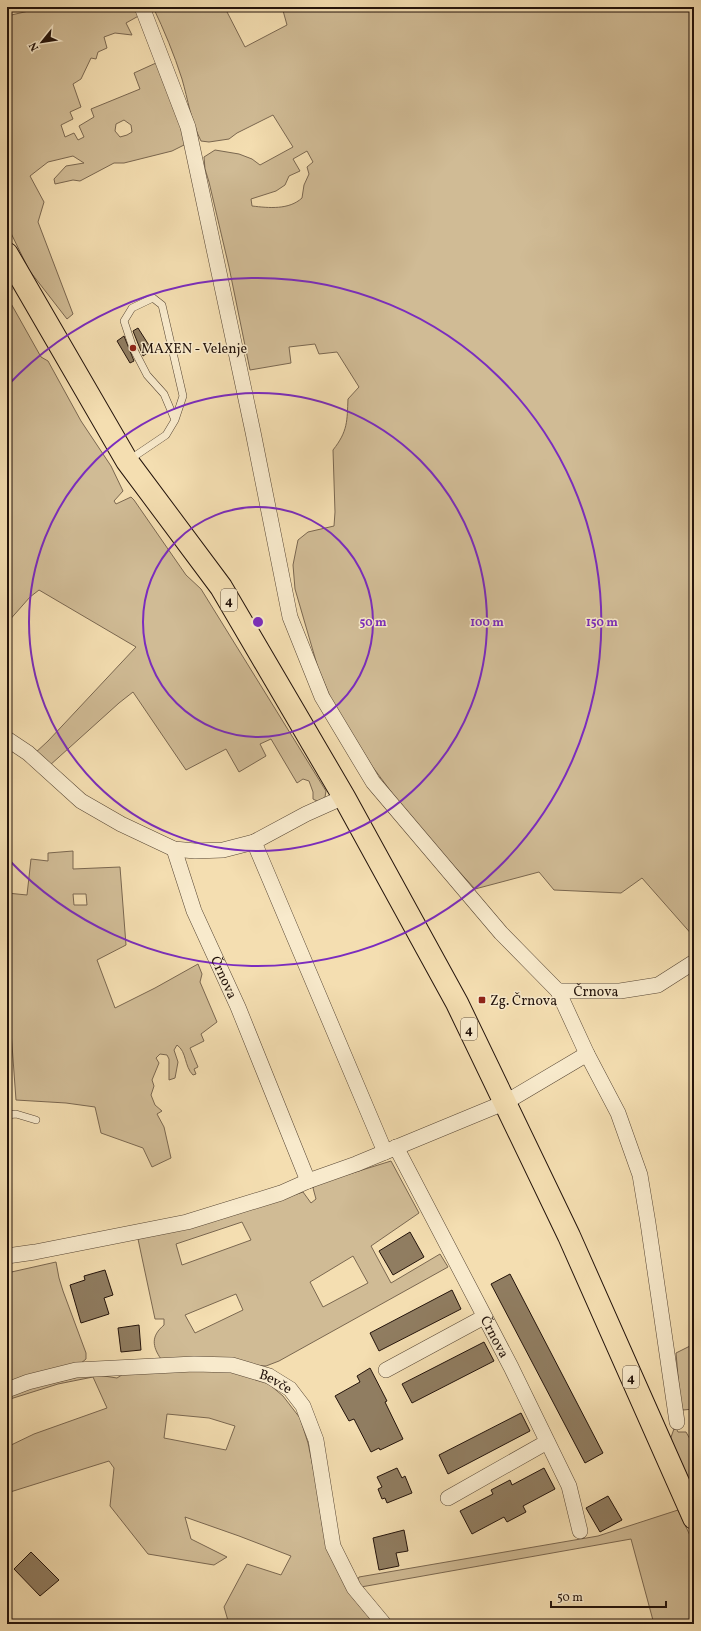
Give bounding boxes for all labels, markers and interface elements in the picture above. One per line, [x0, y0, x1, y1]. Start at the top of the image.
north arrow [22, 22, 62, 62]
text: N [26, 39, 43, 53]
place label: MAXEN - Velenje [141, 340, 248, 359]
marker: MAXEN - Velenje [128, 343, 138, 353]
road number: 4 [221, 589, 237, 611]
centre of rings [251, 615, 265, 629]
text: 50 m [359, 615, 387, 631]
text: 100 m [470, 615, 504, 631]
text: 150 m [586, 615, 618, 631]
street label: Črnova [205, 953, 241, 1002]
street label: Črnova [573, 983, 619, 1002]
place label: Zg. Črnova [490, 992, 557, 1011]
marker: Zg. Črnova [477, 995, 487, 1005]
road number: 4 [461, 1018, 477, 1040]
street label: Črnova [475, 1313, 513, 1362]
street label: Bevče [257, 1366, 296, 1399]
road number: 4 [623, 1366, 639, 1388]
scale bar [551, 1583, 666, 1609]
text: 50 m [557, 1590, 583, 1606]

